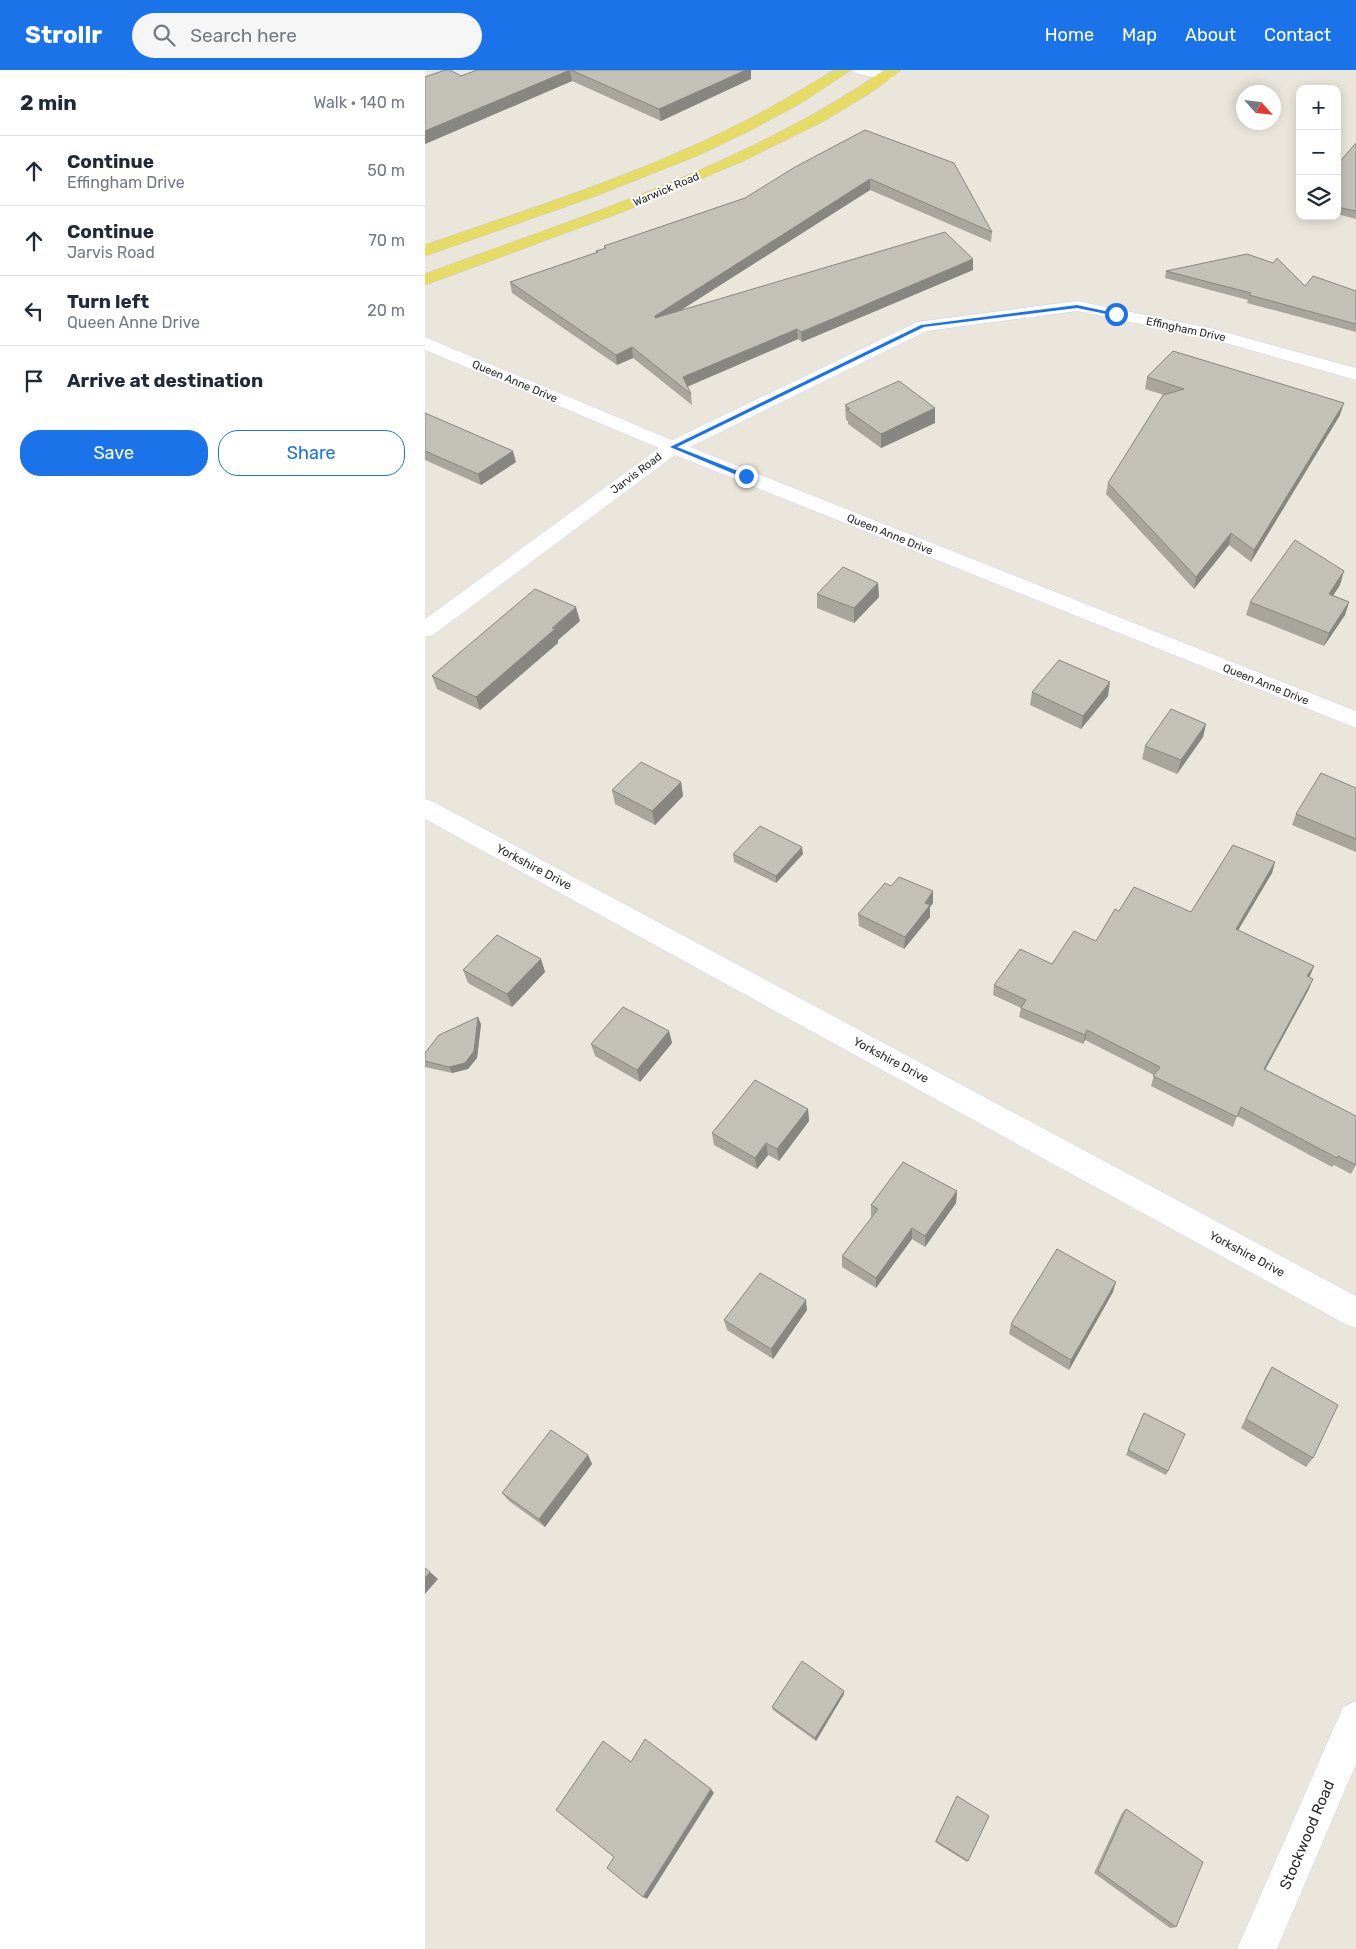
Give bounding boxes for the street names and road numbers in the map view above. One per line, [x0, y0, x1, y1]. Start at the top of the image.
street label: Warwick Road [631, 170, 701, 209]
street label: Effingham Drive [1145, 315, 1227, 344]
street label: Queen Anne Drive [470, 358, 559, 405]
street label: Jarvis Road [608, 450, 664, 497]
street label: Queen Anne Drive [845, 511, 935, 558]
street label: Queen Anne Drive [1221, 661, 1311, 708]
street label: Yorkshire Drive [494, 841, 574, 893]
street label: Yorkshire Drive [851, 1034, 931, 1086]
street label: Yorkshire Drive [1207, 1228, 1287, 1280]
street label: Stockwood Road [1276, 1778, 1338, 1892]

